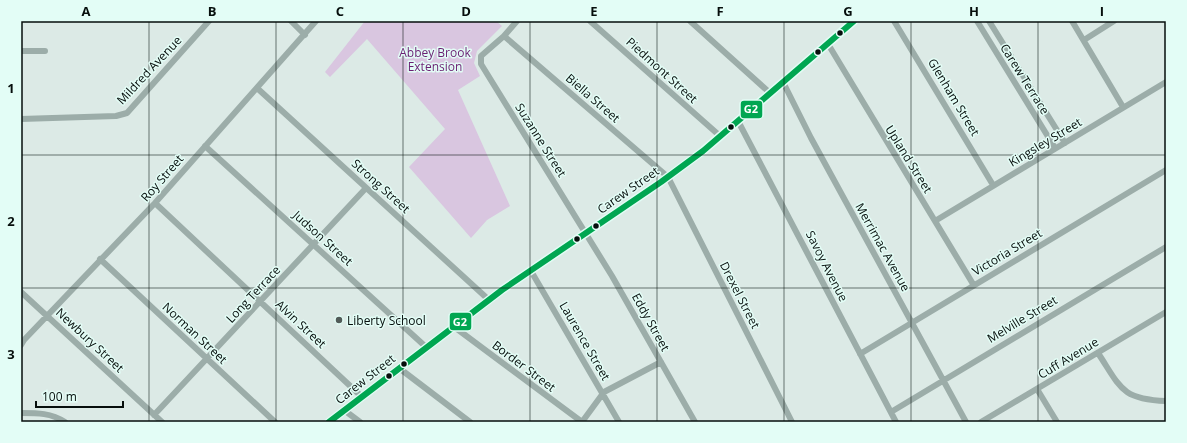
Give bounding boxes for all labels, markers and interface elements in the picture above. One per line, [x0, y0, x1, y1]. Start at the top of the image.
text: A [82, 2, 91, 20]
text: B [208, 2, 217, 20]
text: C [336, 2, 344, 20]
text: D [461, 2, 471, 20]
text: E [590, 2, 598, 20]
text: F [716, 2, 724, 20]
text: G [843, 2, 853, 20]
text: H [969, 2, 979, 20]
text: I [1100, 2, 1104, 20]
unlabelled marker [835, 28, 845, 38]
street label: Mildred Avenue [113, 32, 185, 108]
street label: Piedmont Street [623, 33, 701, 107]
street label: Carew Terrace [996, 40, 1054, 118]
park label: Abbey Brook Extension [399, 44, 471, 75]
unlabelled marker [813, 47, 823, 57]
street label: Glenham Street [924, 55, 984, 139]
street label: Biella Street [562, 70, 624, 126]
text: 1 [7, 79, 15, 97]
street label: Suzanne Street [511, 100, 571, 180]
line badge: G2 [740, 100, 763, 119]
text: G2 [744, 101, 758, 116]
street label: Kingsley Street [1005, 113, 1085, 171]
unlabelled marker [726, 122, 736, 132]
street label: Upland Street [881, 122, 937, 196]
street label: Roy Street [137, 151, 187, 205]
street label: Strong Street [348, 155, 414, 217]
street label: Carew Street [594, 162, 662, 218]
street label: Merrimac Avenue [852, 200, 915, 295]
street label: Judson Street [289, 206, 357, 269]
text: 2 [7, 212, 15, 230]
unlabelled marker [591, 221, 601, 231]
street label: Victoria Street [969, 224, 1045, 280]
street label: Savoy Avenue [802, 228, 852, 305]
unlabelled marker [572, 234, 582, 244]
street label: Drexel Street [716, 259, 764, 331]
street label: Long Terrace [222, 261, 284, 326]
street label: Eddy Street [628, 290, 674, 354]
street label: Melville Street [984, 291, 1060, 347]
street label: Alvin Street [272, 296, 330, 352]
street label: Laurence Street [556, 298, 614, 384]
street label: Norman Street [159, 299, 231, 367]
street label: Newbury Street [52, 304, 128, 376]
place label: Liberty School [347, 312, 426, 329]
line badge: G2 [449, 312, 472, 331]
text: G2 [453, 314, 467, 329]
marker: Liberty School [334, 315, 344, 325]
street label: Cuff Avenue [1035, 333, 1102, 383]
street label: Border Street [489, 336, 559, 396]
text: 3 [7, 345, 15, 363]
street label: Carew Street [331, 350, 399, 408]
unlabelled marker [399, 359, 409, 369]
unlabelled marker [384, 371, 394, 381]
scale bar [36, 383, 123, 409]
text: 100 m [42, 388, 77, 405]

